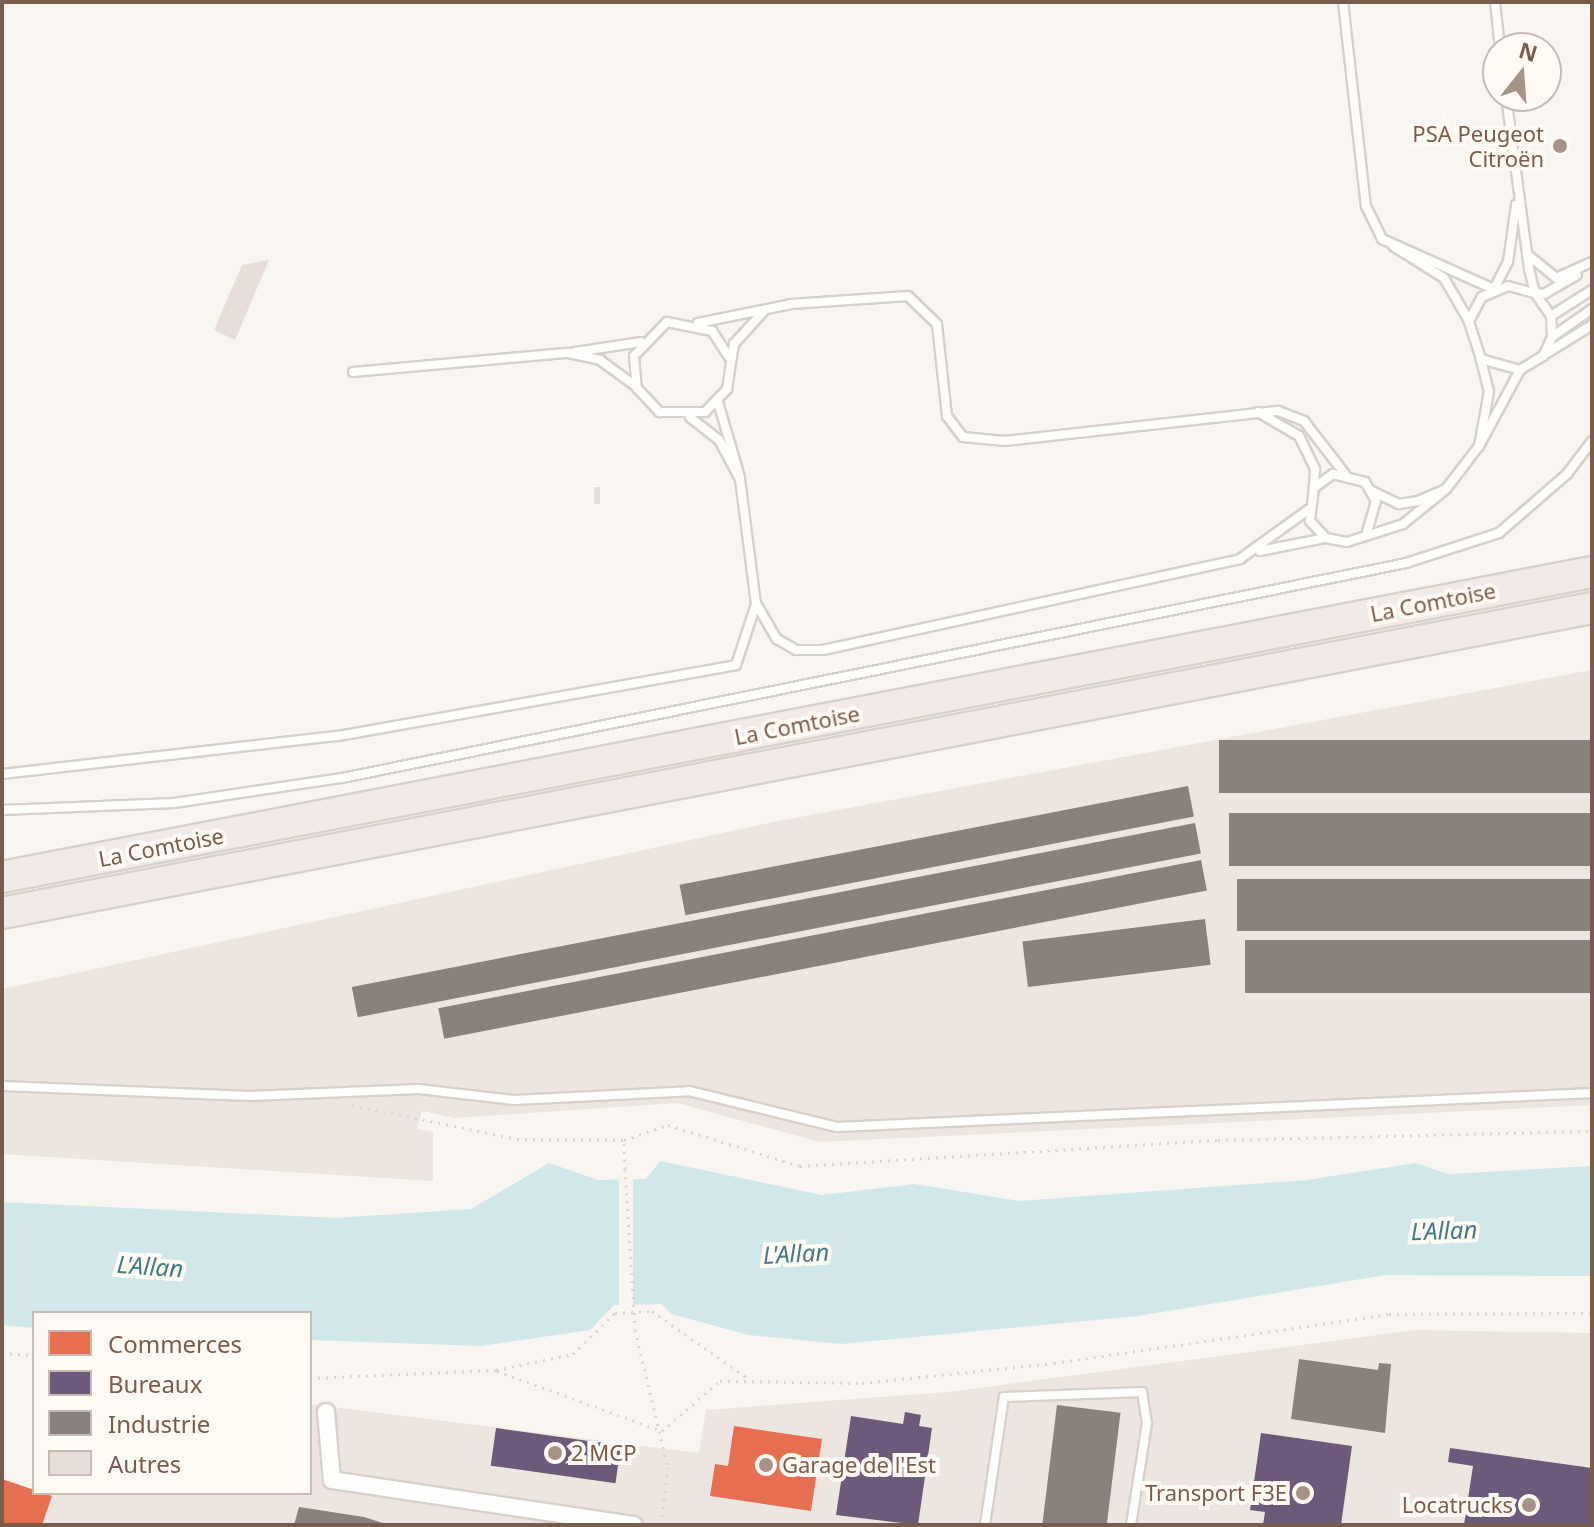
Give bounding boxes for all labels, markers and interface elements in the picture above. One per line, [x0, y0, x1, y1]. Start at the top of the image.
north arrow [1482, 32, 1562, 112]
text: N [1515, 34, 1541, 68]
place label: PSA Peugeot Citroën [1412, 120, 1544, 172]
marker: PSA Peugeot Citroën [1551, 137, 1569, 155]
street label: La Comtoise [1368, 577, 1498, 627]
street label: La Comtoise [732, 700, 862, 750]
street label: La Comtoise [96, 822, 226, 872]
water label: L'Allan [1410, 1214, 1478, 1246]
water label: L'Allan [762, 1237, 830, 1269]
water label: L'Allan [116, 1249, 184, 1283]
legend [32, 1311, 312, 1495]
text: Commerces [108, 1327, 242, 1360]
text: Bureaux [108, 1367, 202, 1400]
text: Industrie [108, 1407, 210, 1440]
place label: 2 MCP [571, 1440, 636, 1466]
marker: 2 MCP [546, 1444, 564, 1462]
text: Autres [108, 1447, 181, 1480]
place label: Garage de l'Est [782, 1452, 936, 1478]
marker: Garage de l'Est [757, 1456, 775, 1474]
place label: Transport F3E [1145, 1480, 1287, 1506]
marker: Transport F3E [1294, 1484, 1312, 1502]
place label: Locatrucks [1402, 1492, 1513, 1518]
marker: Locatrucks [1520, 1496, 1538, 1514]

